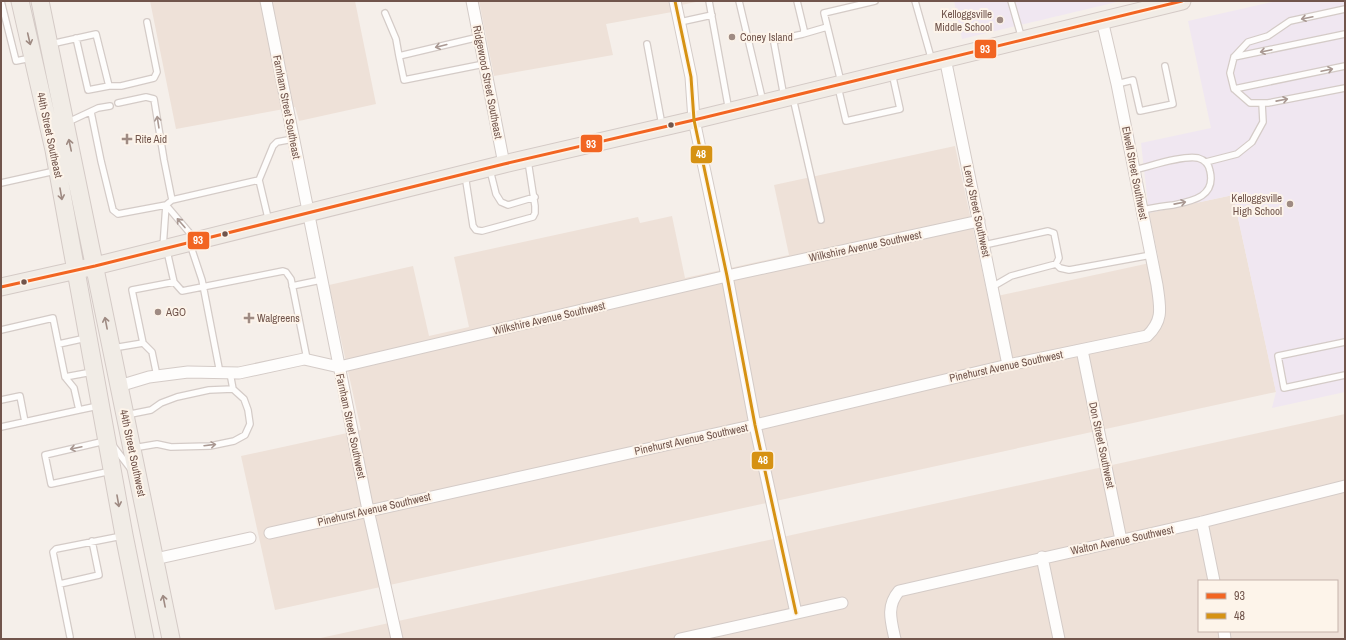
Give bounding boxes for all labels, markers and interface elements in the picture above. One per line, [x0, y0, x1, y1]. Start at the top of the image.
place label: Kelloggsville Middle School [935, 7, 992, 34]
one-way arrow [1301, 14, 1314, 22]
marker: Kelloggsville Middle School [995, 15, 1005, 25]
street label: Ridgewood Street Southeast [470, 24, 506, 140]
place label: Coney Island [740, 30, 793, 44]
one-way arrow [25, 32, 33, 45]
marker: Coney Island [727, 32, 737, 42]
line badge: 93 [974, 39, 997, 59]
text: 93 [980, 42, 990, 56]
one-way arrow [435, 43, 448, 50]
one-way arrow [1260, 47, 1273, 55]
street label: Farnham Street Southeast [270, 54, 304, 161]
one-way arrow [1320, 65, 1333, 73]
street label: 44th Street Southeast [34, 91, 66, 180]
one-way arrow [1276, 96, 1289, 104]
one-way arrow [154, 116, 162, 129]
unlabelled marker [666, 120, 676, 130]
street label: Elwell Street Southwest [1119, 125, 1151, 221]
place label: Rite Aid [135, 132, 167, 146]
marker: Rite Aid [122, 134, 132, 144]
line badge: 93 [580, 134, 603, 153]
text: 93 [586, 137, 596, 151]
one-way arrow [65, 139, 73, 152]
line badge: 48 [690, 145, 713, 164]
text: 48 [696, 147, 706, 161]
street label: Leroy Street Southwest [960, 164, 994, 259]
one-way arrow [57, 187, 65, 200]
place label: Kelloggsville High School [1231, 191, 1282, 218]
one-way arrow [1173, 199, 1186, 207]
marker: Kelloggsville High School [1285, 199, 1295, 209]
one-way arrow [176, 217, 185, 228]
street label: Wilkshire Avenue Southwest [807, 227, 923, 265]
unlabelled marker [220, 229, 230, 239]
line badge: 93 [187, 231, 210, 250]
text: 93 [193, 233, 203, 247]
unlabelled marker [19, 277, 29, 287]
street label: Wilkshire Avenue Southwest [492, 298, 607, 338]
place label: AGO [165, 305, 186, 319]
marker: AGO [153, 307, 163, 317]
place label: Walgreens [257, 311, 300, 325]
marker: Walgreens [244, 313, 254, 323]
one-way arrow [102, 316, 110, 329]
street label: Pinehurst Avenue Southwest [948, 347, 1065, 385]
street label: Farnham Street Southwest [333, 372, 369, 480]
street label: Don Street Southwest [1086, 401, 1118, 490]
street label: 44th Street Southwest [117, 408, 149, 498]
street label: Pinehurst Avenue Southwest [633, 420, 750, 458]
one-way arrow [203, 441, 216, 449]
one-way arrow [70, 444, 83, 452]
line badge: 48 [751, 451, 774, 470]
text: 48 [758, 453, 768, 467]
street label: Pinehurst Avenue Southwest [316, 489, 432, 529]
one-way arrow [114, 495, 122, 508]
street label: Walton Avenue Southwest [1069, 522, 1175, 558]
legend [1198, 580, 1338, 632]
text: 93 [1234, 588, 1245, 604]
one-way arrow [159, 595, 167, 608]
text: 48 [1234, 608, 1245, 624]

